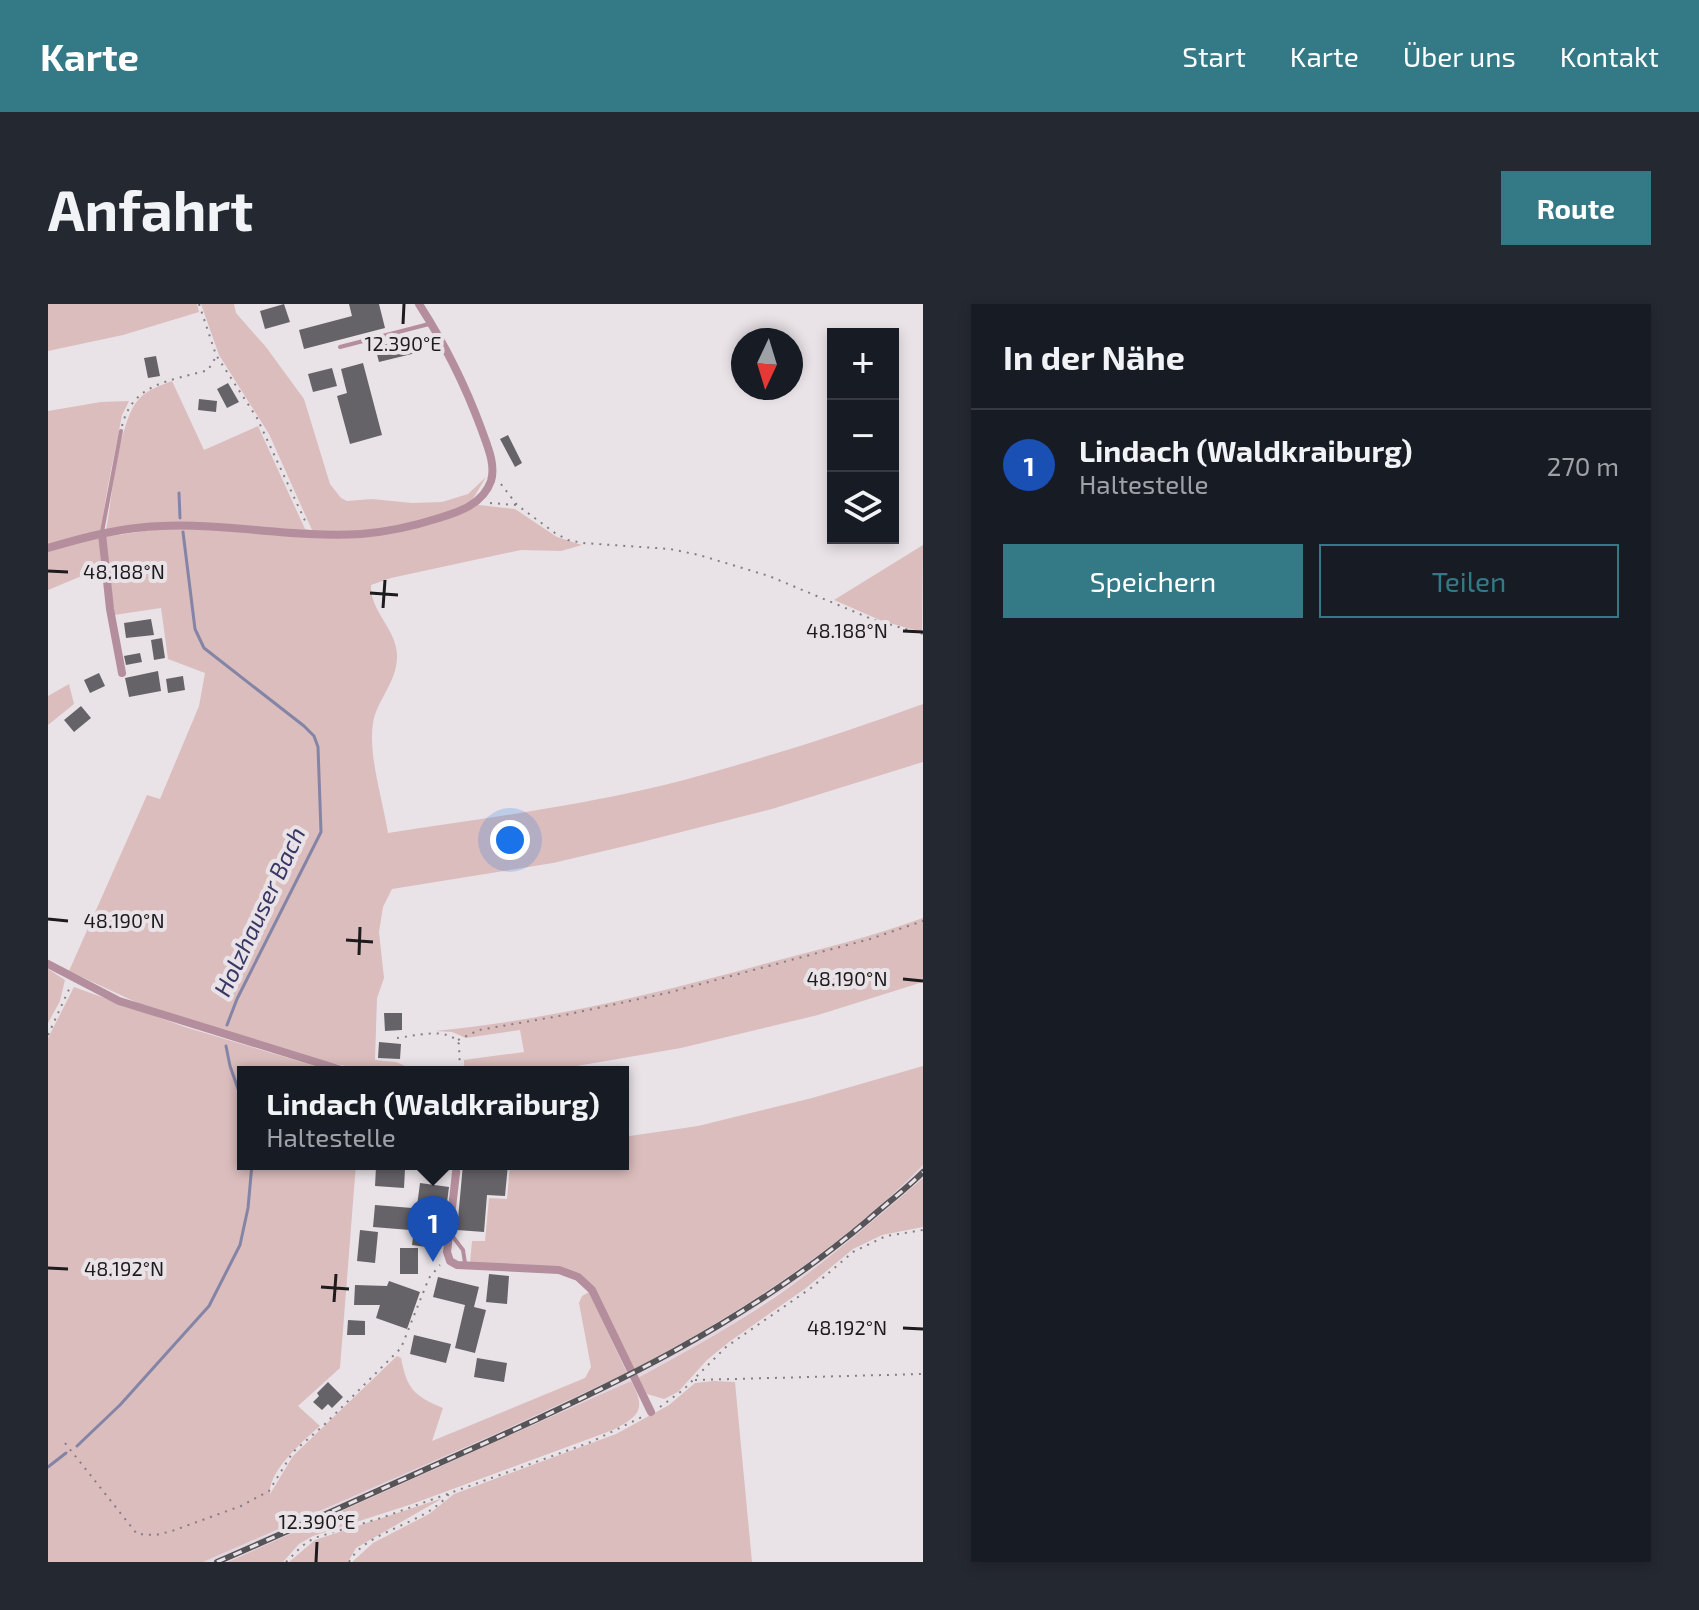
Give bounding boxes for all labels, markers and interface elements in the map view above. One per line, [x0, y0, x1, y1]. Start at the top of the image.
text: Karte [40, 33, 139, 79]
text: Start [1182, 39, 1246, 73]
text: Karte [1290, 39, 1359, 73]
text: Über uns [1403, 39, 1516, 73]
text: Kontakt [1560, 39, 1659, 73]
button: Route [1501, 171, 1651, 245]
text: Anfahrt [48, 175, 253, 242]
north arrow [731, 328, 803, 400]
map controls [827, 328, 899, 544]
button: + [827, 328, 899, 400]
text: 12.390°E [365, 331, 441, 355]
text: In der Nähe [1003, 336, 1185, 377]
button: − [827, 400, 899, 472]
text: Lindach (Waldkraiburg) [1079, 432, 1413, 468]
text: 1 [1023, 450, 1035, 481]
text: 270 m [1547, 450, 1619, 481]
text: Haltestelle [1079, 468, 1209, 499]
button: layers [827, 472, 899, 544]
button: Speichern [1003, 544, 1303, 618]
button: Teilen [1319, 544, 1619, 618]
text: 48.188°N [83, 559, 165, 583]
text: 48.188°N [806, 618, 888, 642]
your location [490, 820, 530, 860]
water label: Holzhauser Bach [207, 822, 311, 1001]
text: 48.190°N [84, 908, 164, 932]
text: 48.190°N [807, 966, 887, 990]
popup [237, 1066, 629, 1170]
text: Lindach (Waldkraiburg) [266, 1085, 600, 1121]
text: Haltestelle [266, 1121, 396, 1152]
pin: 1 [407, 1196, 459, 1262]
text: 48.192°N [84, 1256, 164, 1280]
text: 48.192°N [807, 1315, 887, 1339]
text: 12.390°E [279, 1509, 355, 1533]

